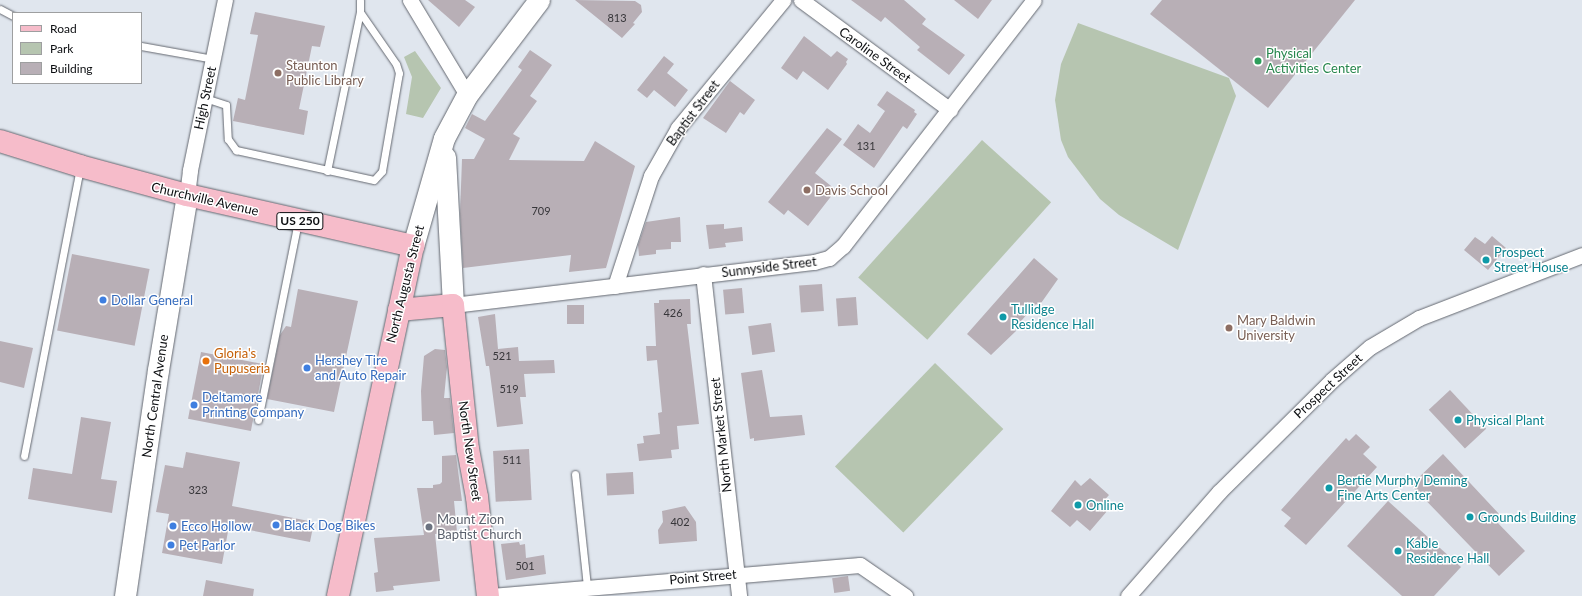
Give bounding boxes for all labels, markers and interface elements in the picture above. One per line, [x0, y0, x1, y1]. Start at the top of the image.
house number: 813 [607, 11, 627, 25]
legend [12, 12, 142, 84]
text: Road [50, 21, 77, 36]
street label: Caroline Street [836, 24, 914, 86]
text: Park [50, 41, 73, 56]
place label: Physical Activities Center [1266, 46, 1361, 77]
marker: Physical Activities Center [1253, 56, 1263, 66]
place label: Staunton Public Library [286, 58, 364, 89]
text: Building [50, 61, 93, 76]
street label: High Street [191, 65, 219, 131]
marker: Staunton Public Library [273, 68, 283, 78]
street label: Baptist Street [663, 77, 723, 149]
house number: 131 [856, 139, 876, 153]
street label: Churchville Avenue [150, 179, 260, 219]
place label: Davis School [815, 182, 888, 198]
marker: Davis School [802, 185, 812, 195]
house number: 709 [531, 204, 551, 218]
road number: US 250 [276, 211, 324, 231]
street label: North Augusta Street [383, 223, 427, 345]
place label: Prospect Street House [1494, 245, 1568, 276]
street label: Sunnyside Street [721, 253, 817, 281]
marker: Prospect Street House [1481, 255, 1491, 265]
place label: Dollar General [111, 292, 193, 308]
marker: Dollar General [98, 295, 108, 305]
place label: Tullidge Residence Hall [1011, 302, 1094, 333]
house number: 426 [663, 306, 683, 320]
marker: Tullidge Residence Hall [998, 312, 1008, 322]
place label: Mary Baldwin University [1237, 313, 1316, 344]
marker: Mary Baldwin University [1224, 323, 1234, 333]
street label: North Central Avenue [139, 333, 171, 459]
place label: Gloria's Pupuseria [214, 346, 270, 377]
house number: 521 [492, 349, 512, 363]
street label: Prospect Street [1291, 350, 1365, 422]
place label: Hershey Tire and Auto Repair [315, 353, 407, 384]
marker: Gloria's Pupuseria [201, 356, 211, 366]
marker: Hershey Tire and Auto Repair [302, 363, 312, 373]
street label: North Market Street [707, 377, 735, 493]
house number: 519 [499, 382, 519, 396]
place label: Deltamore Printing Company [202, 390, 304, 421]
marker: Deltamore Printing Company [189, 400, 199, 410]
street label: North New Street [455, 400, 485, 502]
place label: Physical Plant [1466, 412, 1544, 428]
marker: Physical Plant [1453, 415, 1463, 425]
house number: 511 [502, 453, 522, 467]
place label: Bertie Murphy Deming Fine Arts Center [1337, 473, 1468, 504]
house number: 323 [188, 483, 208, 497]
marker: Bertie Murphy Deming Fine Arts Center [1324, 483, 1334, 493]
place label: Online [1086, 497, 1124, 513]
marker: Online [1073, 500, 1083, 510]
place label: Grounds Building [1478, 509, 1576, 525]
place label: Mount Zion Baptist Church [437, 512, 522, 543]
marker: Grounds Building [1465, 512, 1475, 522]
house number: 402 [670, 515, 690, 529]
place label: Black Dog Bikes [284, 517, 375, 533]
place label: Ecco Hollow [181, 518, 252, 534]
marker: Black Dog Bikes [271, 520, 281, 530]
marker: Ecco Hollow [168, 521, 178, 531]
marker: Mount Zion Baptist Church [424, 522, 434, 532]
place label: Kable Residence Hall [1406, 536, 1489, 567]
place label: Pet Parlor [179, 537, 235, 553]
marker: Pet Parlor [166, 540, 176, 550]
marker: Kable Residence Hall [1393, 546, 1403, 556]
house number: 501 [515, 559, 535, 573]
street label: Point Street [669, 566, 737, 588]

